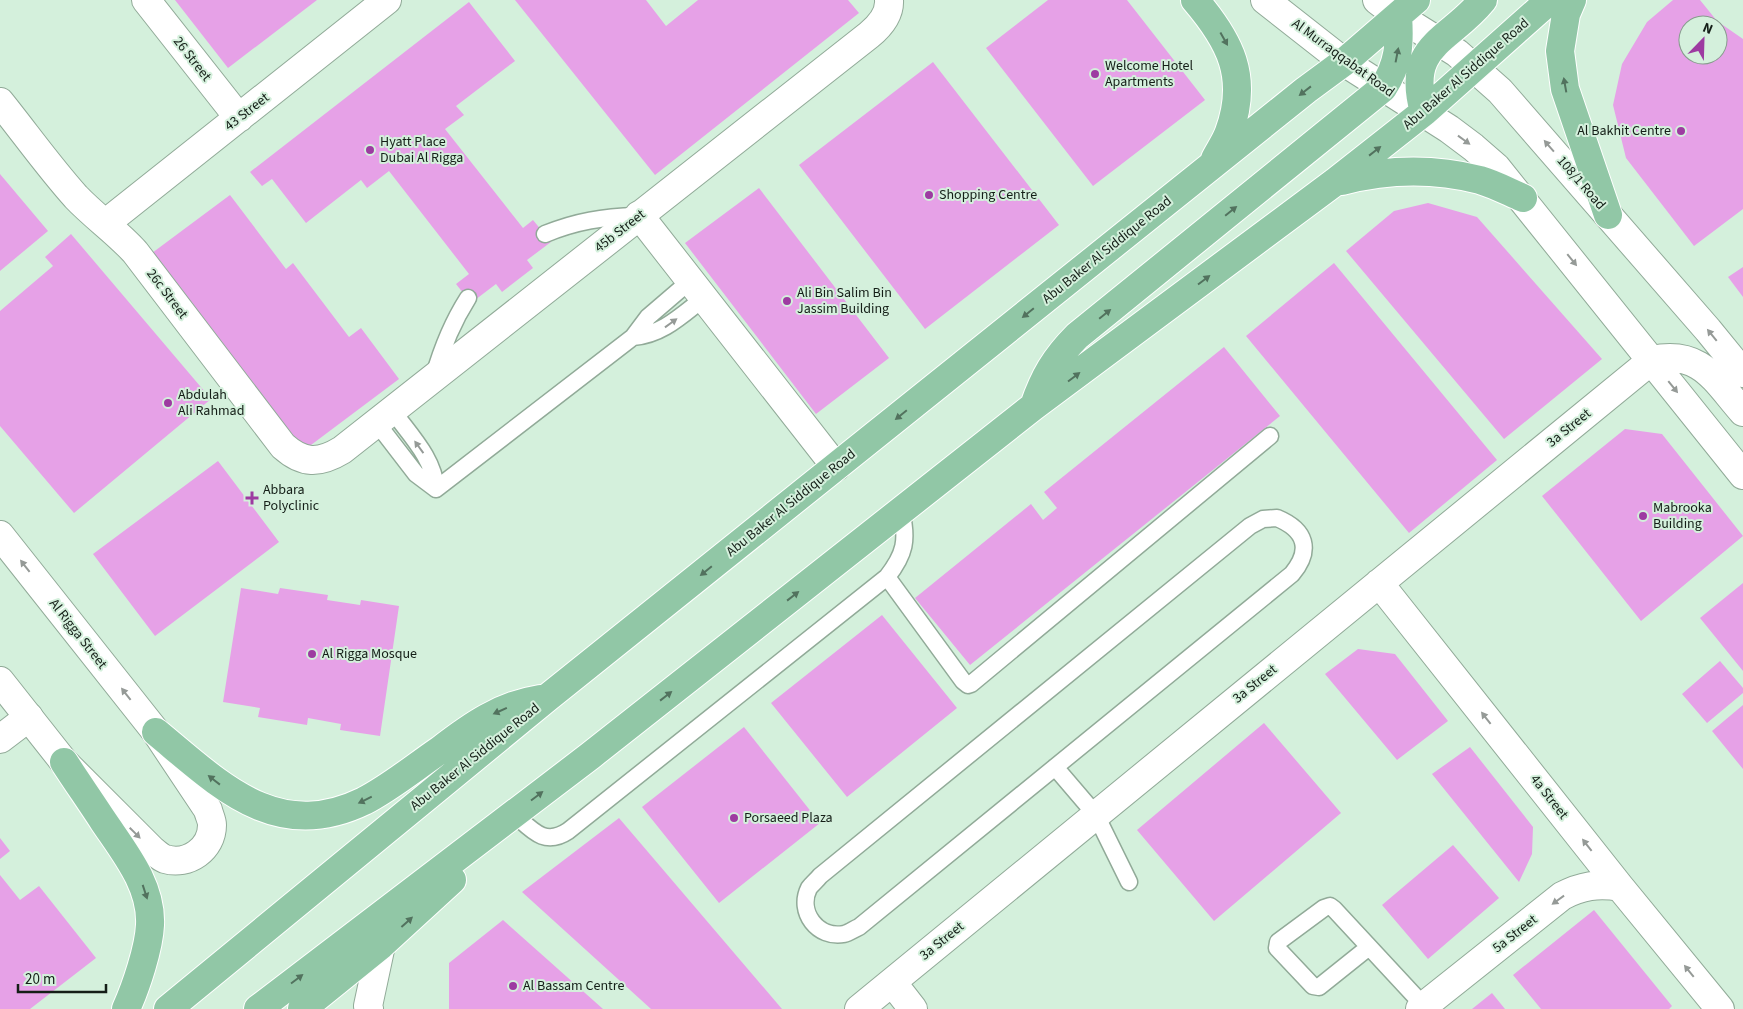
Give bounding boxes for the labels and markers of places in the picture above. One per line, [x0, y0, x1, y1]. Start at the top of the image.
place label: Welcome Hotel Apartments [1105, 56, 1194, 92]
marker: Welcome Hotel Apartments [1089, 68, 1101, 80]
place label: Al Bakhit Centre [1577, 121, 1671, 141]
marker: Al Bakhit Centre [1675, 125, 1687, 137]
place label: Hyatt Place Dubai Al Rigga [380, 132, 463, 168]
marker: Hyatt Place Dubai Al Rigga [364, 144, 376, 156]
place label: Shopping Centre [939, 185, 1037, 205]
marker: Shopping Centre [923, 189, 935, 201]
place label: Ali Bin Salim Bin Jassim Building [797, 283, 892, 319]
marker: Ali Bin Salim Bin Jassim Building [781, 295, 793, 307]
place label: Abdulah Ali Rahmad [178, 385, 244, 421]
marker: Abdulah Ali Rahmad [162, 397, 174, 409]
place label: Abbara Polyclinic [263, 480, 320, 516]
marker: Abbara Polyclinic [245, 491, 259, 505]
place label: Mabrooka Building [1653, 498, 1712, 534]
marker: Mabrooka Building [1637, 510, 1649, 522]
place label: Al Rigga Mosque [322, 644, 417, 664]
marker: Al Rigga Mosque [306, 648, 318, 660]
place label: Porsaeed Plaza [744, 808, 833, 828]
marker: Porsaeed Plaza [728, 812, 740, 824]
place label: Al Bassam Centre [523, 976, 624, 996]
marker: Al Bassam Centre [507, 980, 519, 992]

